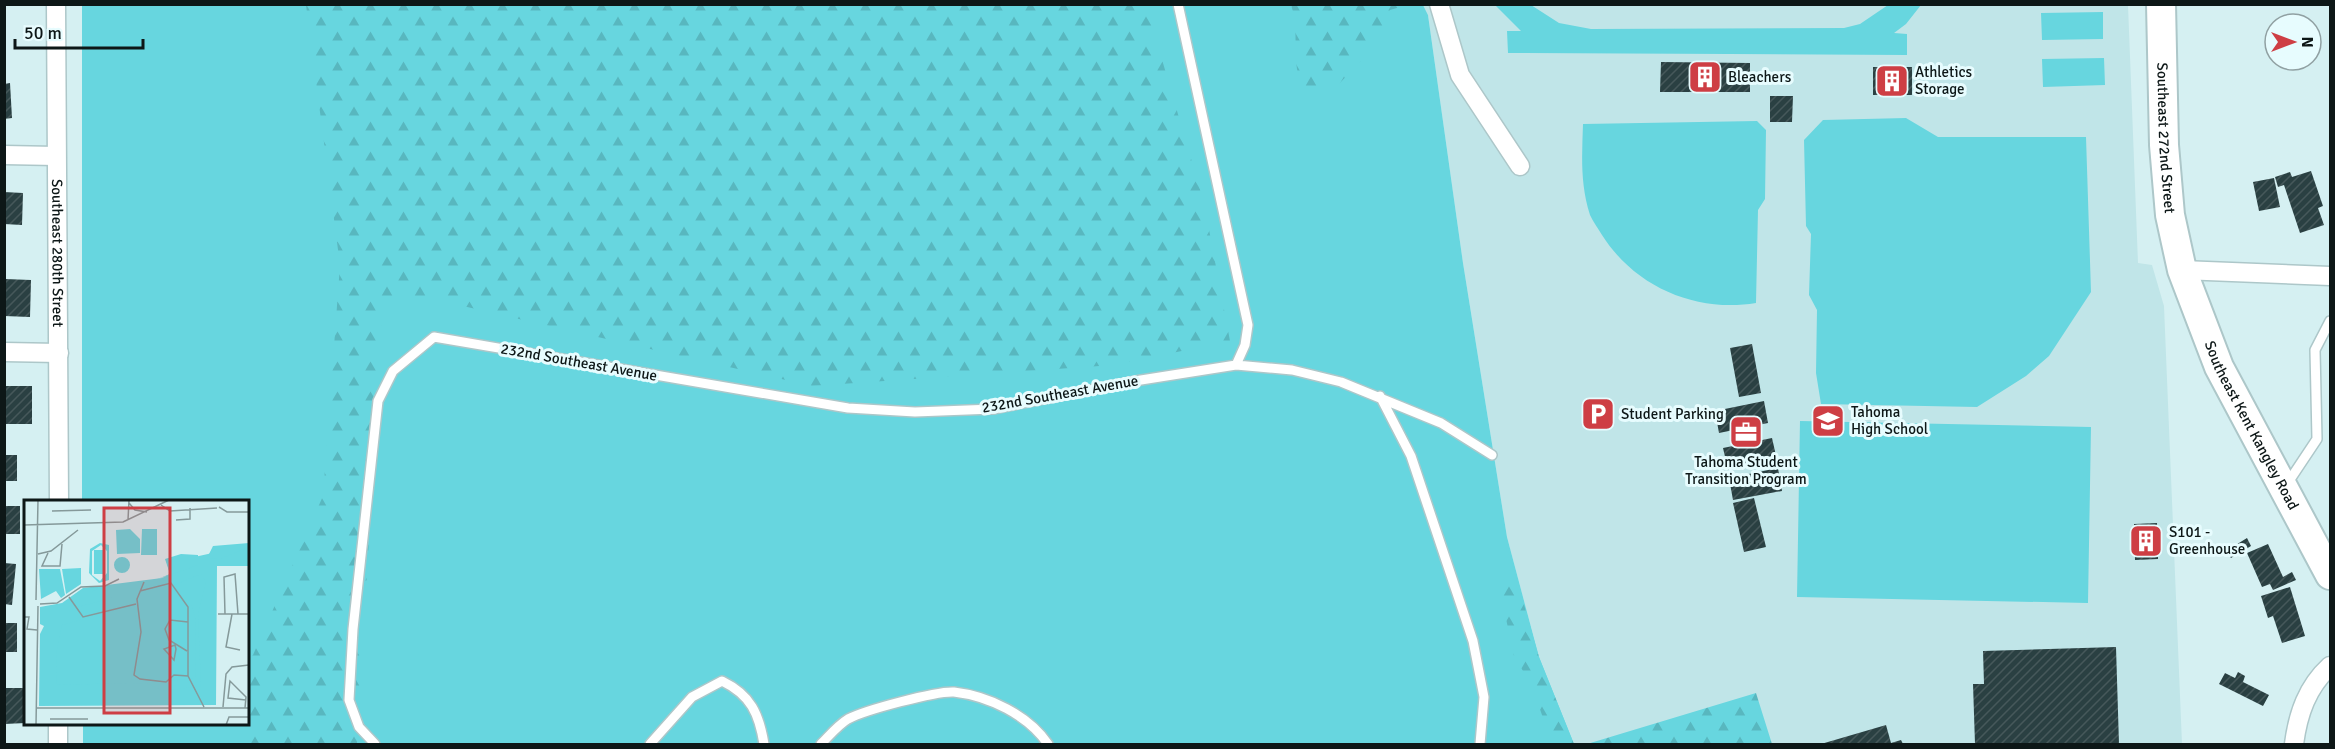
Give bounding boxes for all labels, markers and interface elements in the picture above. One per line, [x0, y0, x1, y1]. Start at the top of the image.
scale bar [15, 12, 142, 50]
north arrow [2263, 12, 2323, 72]
text: 50 m [24, 22, 62, 44]
text: N [2297, 36, 2317, 48]
building icon: Bleachers [1687, 59, 1723, 95]
street label: Southeast 272nd Street [2153, 62, 2179, 214]
building icon: Athletics Storage [1874, 63, 1910, 99]
place label: Athletics Storage [1915, 63, 1973, 98]
place label: Bleachers [1728, 68, 1792, 86]
street label: Southeast 280th Street [48, 179, 67, 327]
street label: Southeast Kent Kangley Road [2201, 338, 2303, 513]
street label: 232nd Southeast Avenue [499, 339, 659, 385]
street label: 232nd Southeast Avenue [980, 371, 1140, 417]
parking icon: Student Parking [1580, 396, 1616, 432]
school or university icon: Tahoma High School [1810, 403, 1846, 439]
place label: Tahoma High School [1851, 403, 1928, 438]
place label: Student Parking [1621, 405, 1724, 423]
office icon: Tahoma Student Transition Program [1728, 414, 1764, 450]
place label: Tahoma Student Transition Program [1685, 453, 1807, 488]
inset map [24, 500, 249, 725]
building icon: S101 - Greenhouse [2128, 523, 2164, 559]
place label: S101 - Greenhouse [2169, 523, 2245, 558]

